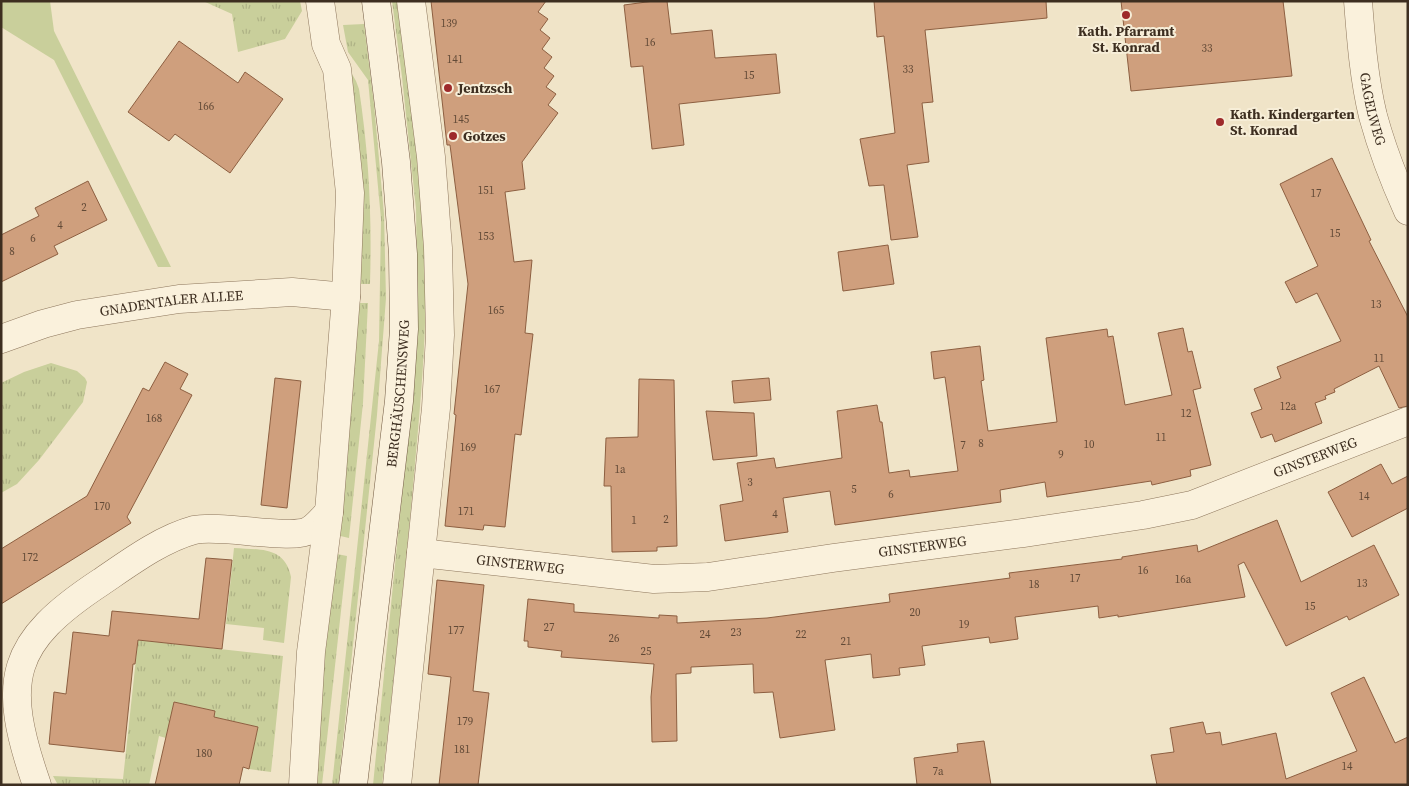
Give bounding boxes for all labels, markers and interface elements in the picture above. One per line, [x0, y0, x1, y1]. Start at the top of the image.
marker: Kath. Pfarramt St. Konrad [1120, 9, 1132, 21]
house number: 139 [441, 16, 457, 31]
place label: Kath. Pfarramt St. Konrad [1078, 21, 1175, 57]
house number: 16 [645, 35, 656, 50]
house number: 33 [1202, 41, 1213, 56]
house number: 141 [447, 52, 463, 67]
house number: 33 [903, 62, 914, 77]
house number: 15 [744, 68, 755, 83]
street label: GAGELWEG [1355, 71, 1391, 148]
place label: Jentzsch [457, 78, 513, 98]
marker: Jentzsch [442, 82, 454, 94]
house number: 166 [198, 99, 215, 114]
place label: Kath. Kindergarten St. Konrad [1230, 104, 1355, 140]
house number: 145 [453, 112, 470, 127]
marker: Kath. Kindergarten St. Konrad [1214, 116, 1226, 128]
place label: Gotzes [463, 126, 506, 146]
marker: Gotzes [447, 130, 459, 142]
house number: 151 [478, 183, 494, 198]
house number: 17 [1311, 186, 1322, 201]
house number: 2 [81, 200, 87, 215]
house number: 4 [57, 218, 63, 233]
house number: 15 [1330, 226, 1341, 241]
house number: 153 [478, 229, 495, 244]
house number: 6 [30, 231, 36, 246]
house number: 8 [9, 244, 15, 259]
street label: GNADENTALER ALLEE [98, 285, 244, 321]
house number: 13 [1371, 297, 1382, 312]
house number: 165 [488, 303, 505, 318]
street label: BERGHÄUSCHENSWEG [381, 319, 414, 469]
house number: 11 [1374, 351, 1385, 366]
house number: 167 [484, 382, 501, 397]
house number: 12a [1280, 399, 1297, 414]
house number: 12 [1181, 406, 1192, 421]
house number: 168 [146, 411, 162, 426]
house number: 11 [1156, 430, 1167, 445]
street label: GINSTERWEG [1270, 432, 1360, 483]
house number: 8 [978, 436, 984, 451]
house number: 10 [1084, 437, 1095, 452]
house number: 7 [960, 438, 966, 453]
house number: 169 [460, 440, 476, 455]
house number: 9 [1058, 447, 1064, 462]
house number: 1a [614, 462, 626, 477]
house number: 3 [747, 475, 753, 490]
house number: 5 [851, 482, 857, 497]
house number: 6 [888, 487, 894, 502]
house number: 14 [1359, 489, 1370, 504]
house number: 170 [94, 499, 111, 514]
house number: 171 [458, 504, 474, 519]
house number: 4 [772, 507, 778, 522]
house number: 2 [663, 512, 669, 527]
house number: 1 [631, 513, 637, 528]
street label: GINSTERWEG [877, 530, 968, 562]
street label: GINSTERWEG [475, 549, 566, 579]
house number: 172 [22, 550, 39, 565]
house number: 16 [1138, 563, 1149, 578]
house number: 17 [1070, 571, 1081, 586]
house number: 16a [1175, 572, 1192, 587]
house number: 13 [1357, 576, 1368, 591]
house number: 18 [1029, 577, 1040, 592]
house number: 15 [1305, 599, 1316, 614]
house number: 20 [910, 605, 921, 620]
house number: 19 [959, 617, 970, 632]
house number: 27 [544, 620, 555, 635]
house number: 177 [448, 623, 465, 638]
house number: 23 [731, 625, 742, 640]
house number: 24 [700, 627, 711, 642]
house number: 22 [796, 627, 807, 642]
house number: 26 [609, 631, 620, 646]
house number: 21 [841, 634, 852, 649]
house number: 25 [641, 644, 652, 659]
house number: 179 [457, 714, 473, 729]
house number: 181 [454, 742, 470, 757]
house number: 180 [196, 746, 213, 761]
house number: 14 [1342, 759, 1353, 774]
house number: 7a [932, 764, 944, 779]

